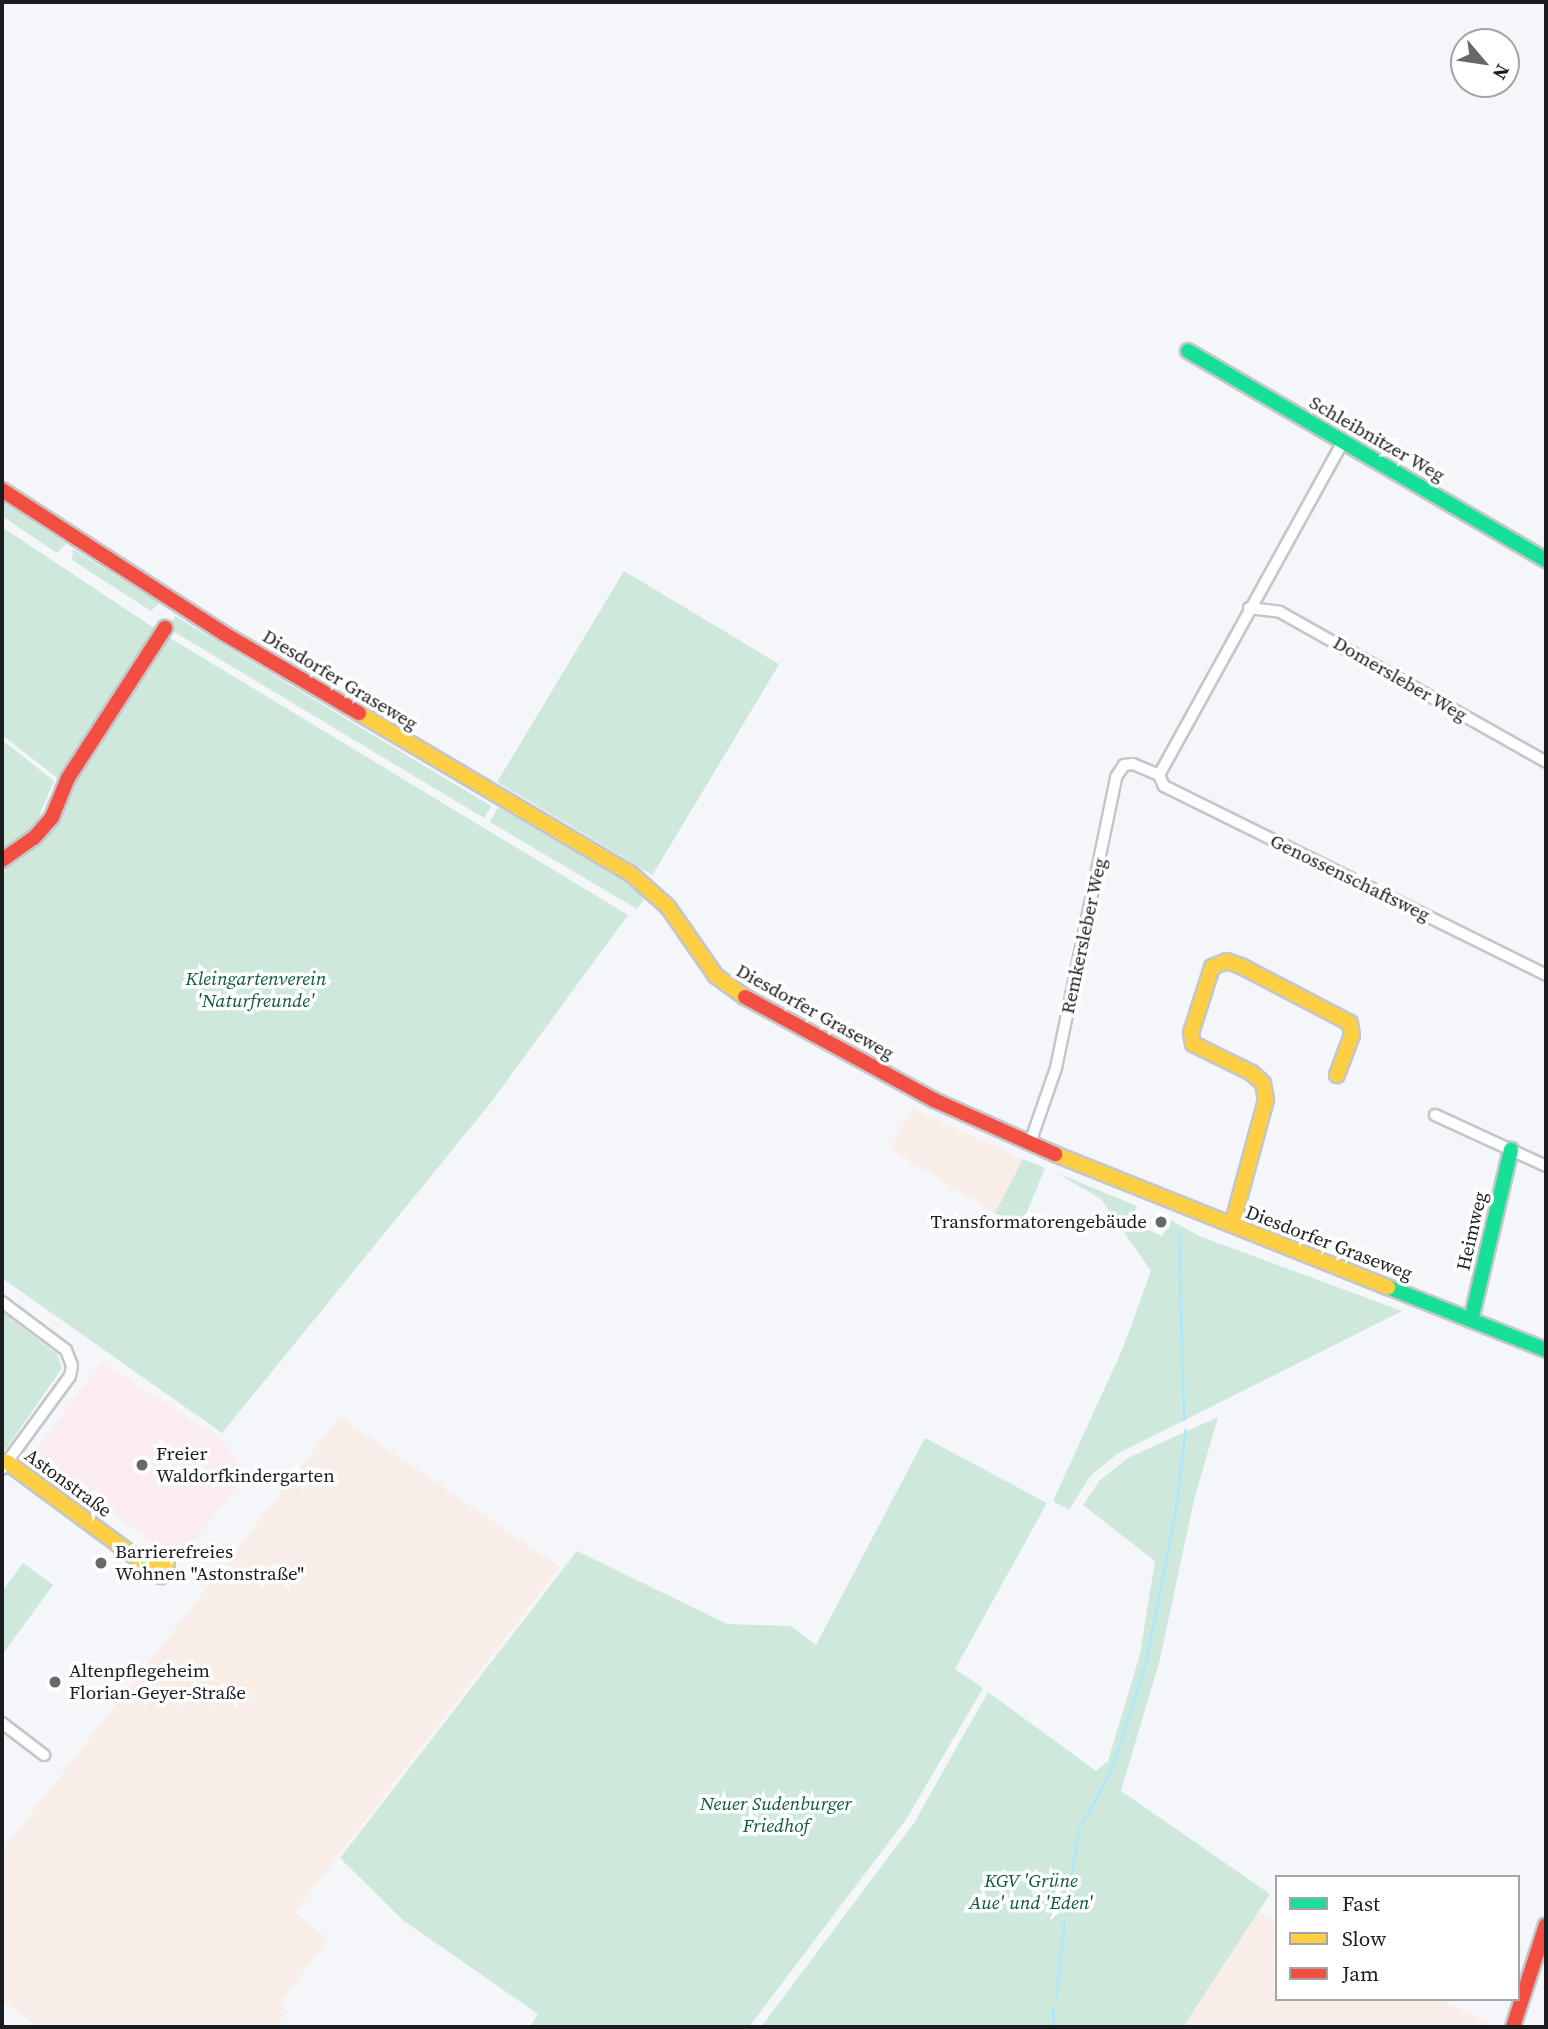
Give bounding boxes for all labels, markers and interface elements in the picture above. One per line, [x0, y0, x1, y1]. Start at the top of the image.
north arrow [1450, 28, 1520, 98]
text: N [1487, 60, 1516, 85]
street label: Schleibnitzer Weg [1305, 391, 1449, 487]
street label: Diesdorfer Graseweg [258, 625, 422, 735]
street label: Domersleber Weg [1329, 631, 1471, 727]
street label: Genossenschaftsweg [1266, 829, 1434, 927]
street label: Remkersleber Weg [1056, 856, 1112, 1016]
street label: Diesdorfer Graseweg [732, 959, 898, 1065]
park label: Kleingartenverein 'Naturfreunde' [185, 968, 327, 1012]
street label: Heimweg [1452, 1189, 1492, 1273]
street label: Diesdorfer Graseweg [1242, 1201, 1416, 1285]
place label: Transformatorengebäude [931, 1211, 1147, 1233]
marker: Transformatorengebäude [1153, 1214, 1169, 1230]
place label: Freier Waldorfkindergarten [156, 1443, 335, 1487]
street label: Astonstraße [20, 1444, 116, 1522]
marker: Freier Waldorfkindergarten [134, 1457, 150, 1473]
place label: Barrierefreies Wohnen "Astonstraße" [115, 1541, 304, 1585]
marker: Barrierefreies Wohnen "Astonstraße" [93, 1555, 109, 1571]
place label: Altenpflegeheim Florian-Geyer-Straße [69, 1660, 246, 1704]
marker: Altenpflegeheim Florian-Geyer-Straße [47, 1674, 63, 1690]
park label: Neuer Sudenburger Friedhof [700, 1793, 852, 1837]
park label: KGV 'Grüne Aue' und 'Eden' [969, 1870, 1093, 1914]
legend [1275, 1875, 1520, 2001]
text: Fast [1342, 1889, 1380, 1918]
text: Slow [1342, 1924, 1386, 1953]
text: Jam [1342, 1959, 1379, 1988]

